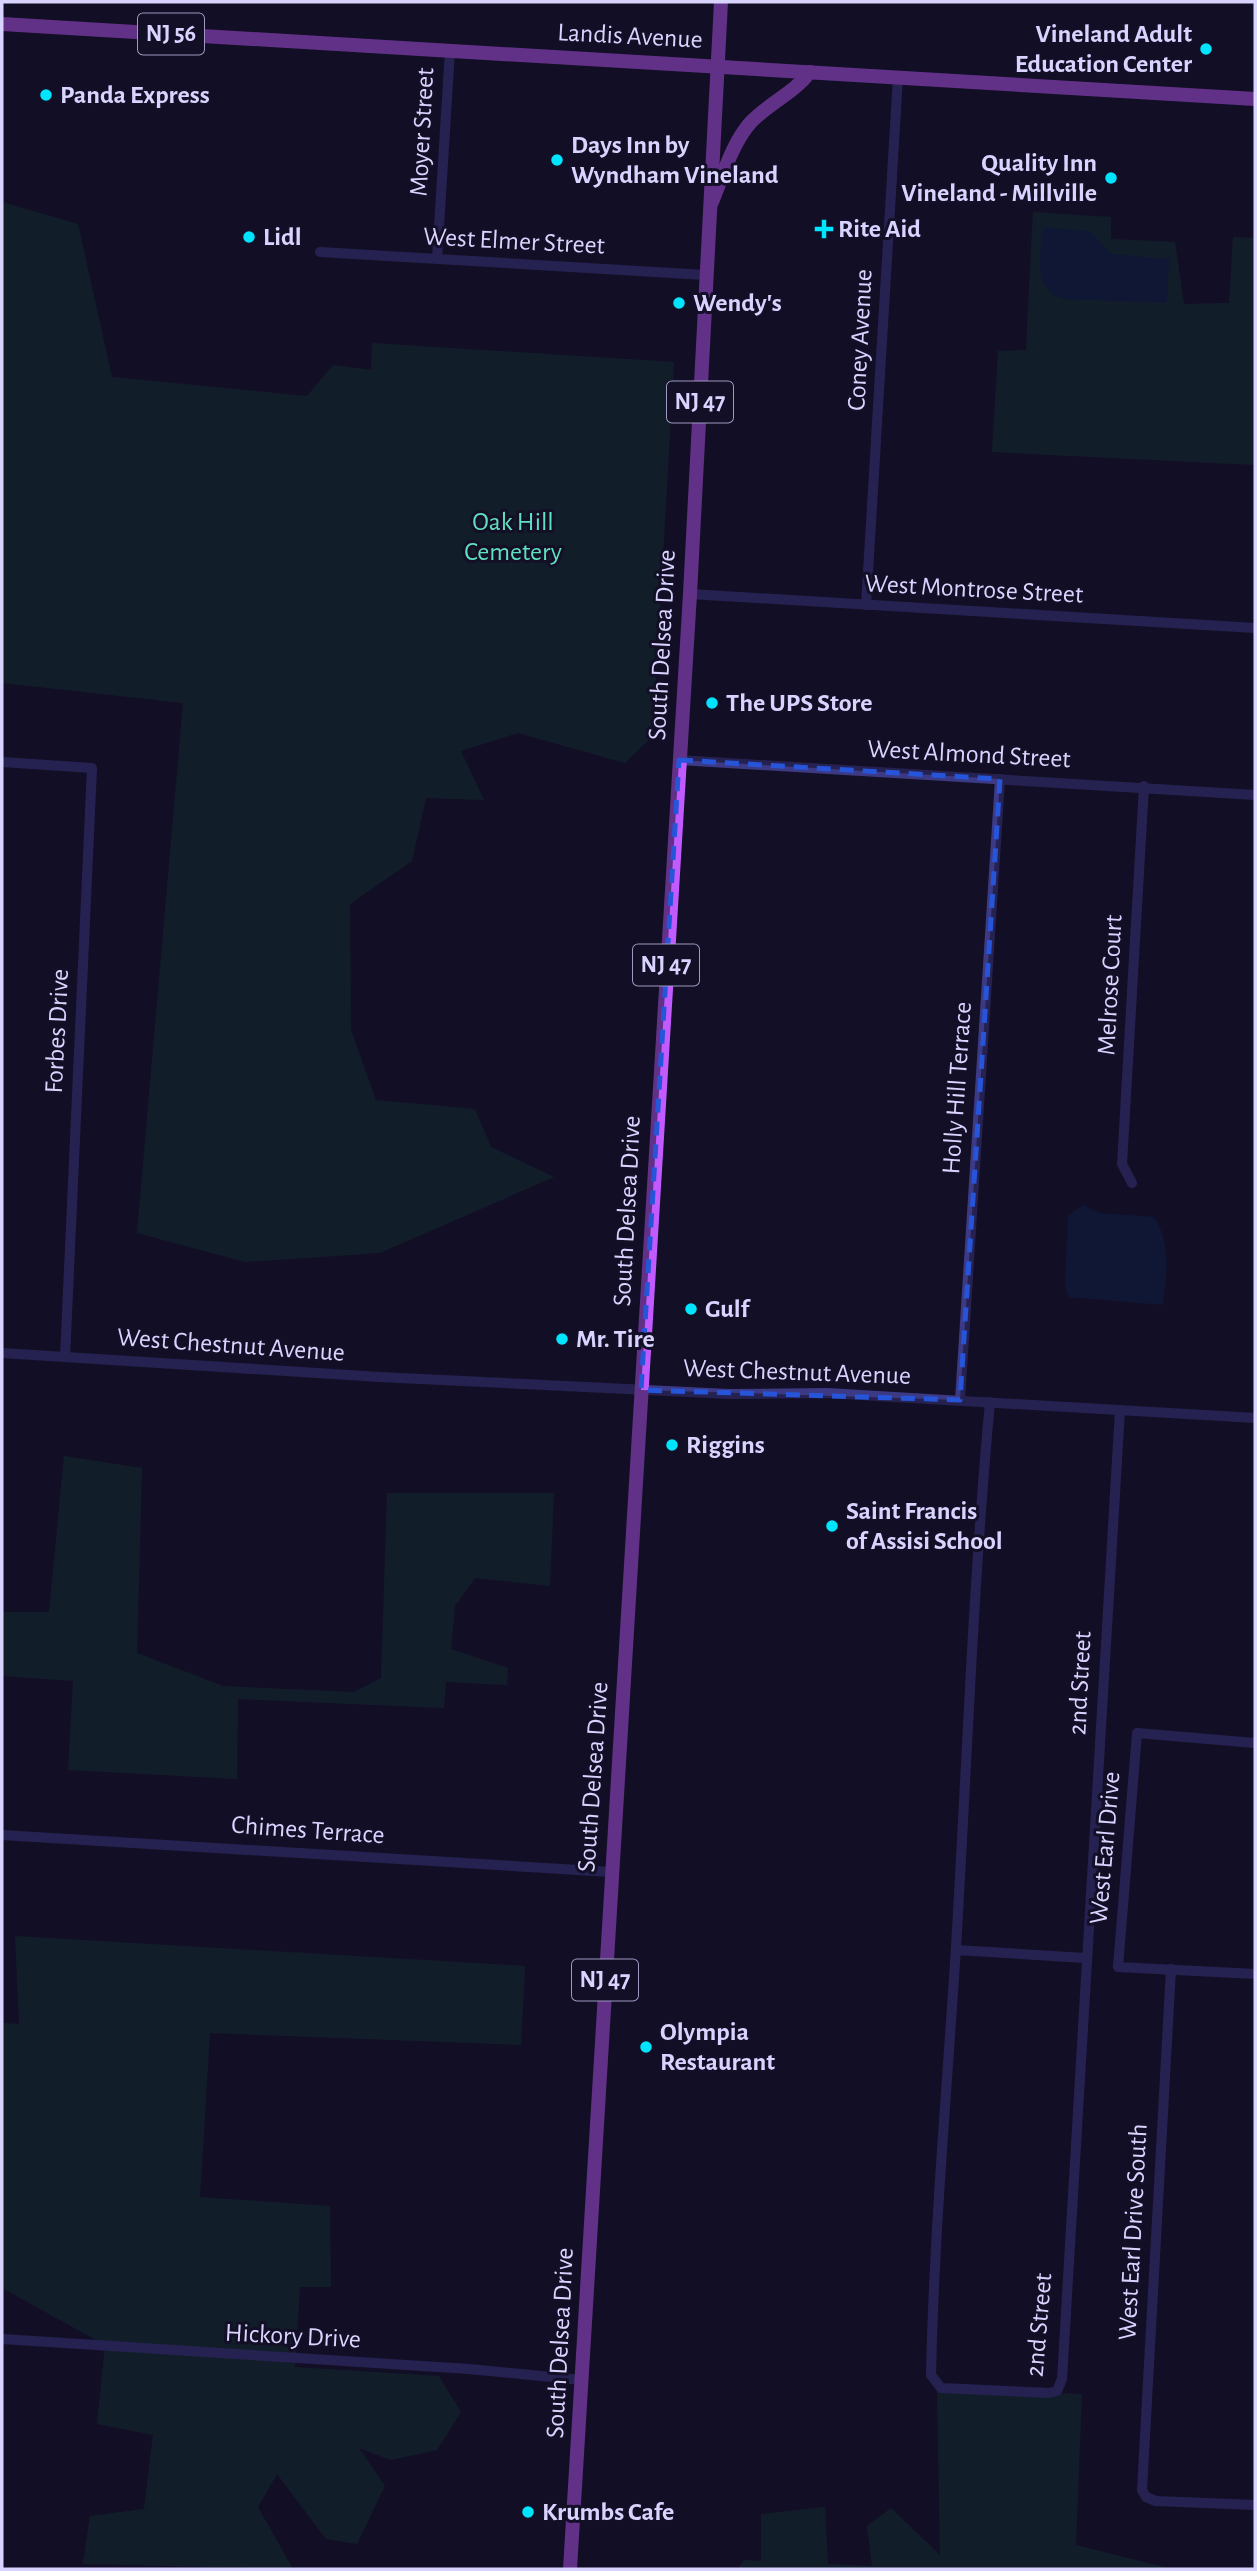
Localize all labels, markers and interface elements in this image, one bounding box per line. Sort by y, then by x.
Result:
road number: NJ 56 [138,13,204,54]
street label: Landis Avenue [557,19,703,53]
place label: Vineland Adult Education Center [1015,21,1192,77]
marker: Vineland Adult Education Center [1198,41,1214,57]
street label: Moyer Street [406,67,438,197]
place label: Panda Express [60,82,210,108]
marker: Panda Express [38,87,54,103]
place label: Days Inn by Wyndham Vineland [571,132,779,188]
place label: Quality Inn Vineland - Millville [901,150,1097,206]
marker: Days Inn by Wyndham Vineland [549,152,565,168]
marker: Quality Inn Vineland - Millville [1103,170,1119,186]
place label: Rite Aid [838,216,921,242]
marker: Rite Aid [816,221,832,237]
street label: West Elmer Street [423,223,605,259]
place label: Lidl [263,224,302,250]
marker: Lidl [241,229,257,245]
street label: Coney Avenue [843,268,877,412]
place label: Wendy's [693,290,782,316]
marker: Wendy's [671,295,687,311]
road number: NJ 47 [667,382,733,422]
park label: Oak Hill Cemetery [464,509,562,565]
street label: South Delsea Drive [644,549,680,741]
street label: West Montrose Street [864,570,1084,608]
place label: The UPS Store [726,690,873,716]
marker: The UPS Store [704,695,720,711]
street label: West Almond Street [867,736,1071,772]
street label: Melrose Court [1093,914,1127,1056]
road number: NJ 47 [633,945,699,986]
street label: Forbes Drive [41,968,73,1094]
street label: Holly Hill Terrace [938,1001,976,1175]
street label: South Delsea Drive [609,1115,645,1307]
place label: Gulf [705,1296,752,1322]
marker: Gulf [683,1301,699,1317]
street label: West Chestnut Avenue [116,1324,346,1366]
place label: Mr. Tire [576,1326,655,1352]
marker: Mr. Tire [554,1331,570,1347]
street label: West Chestnut Avenue [682,1355,912,1389]
place label: Riggins [686,1432,765,1458]
marker: Riggins [664,1437,680,1453]
place label: Saint Francis of Assisi School [846,1498,1003,1554]
marker: Saint Francis of Assisi School [824,1518,840,1534]
street label: 2nd Street [1064,1630,1096,1736]
street label: South Delsea Drive [573,1681,613,1873]
street label: West Earl Drive [1085,1771,1125,1925]
street label: Chimes Terrace [230,1812,386,1848]
road number: NJ 47 [572,1959,638,2000]
place label: Olympia Restaurant [660,2019,775,2075]
marker: Olympia Restaurant [638,2039,654,2055]
street label: West Earl Drive South [1114,2123,1152,2341]
street label: South Delsea Drive [542,2247,578,2439]
street label: 2nd Street [1022,2272,1056,2378]
street label: Hickory Drive [224,2319,362,2353]
place label: Krumbs Cafe [542,2499,674,2525]
marker: Krumbs Cafe [520,2504,536,2520]

